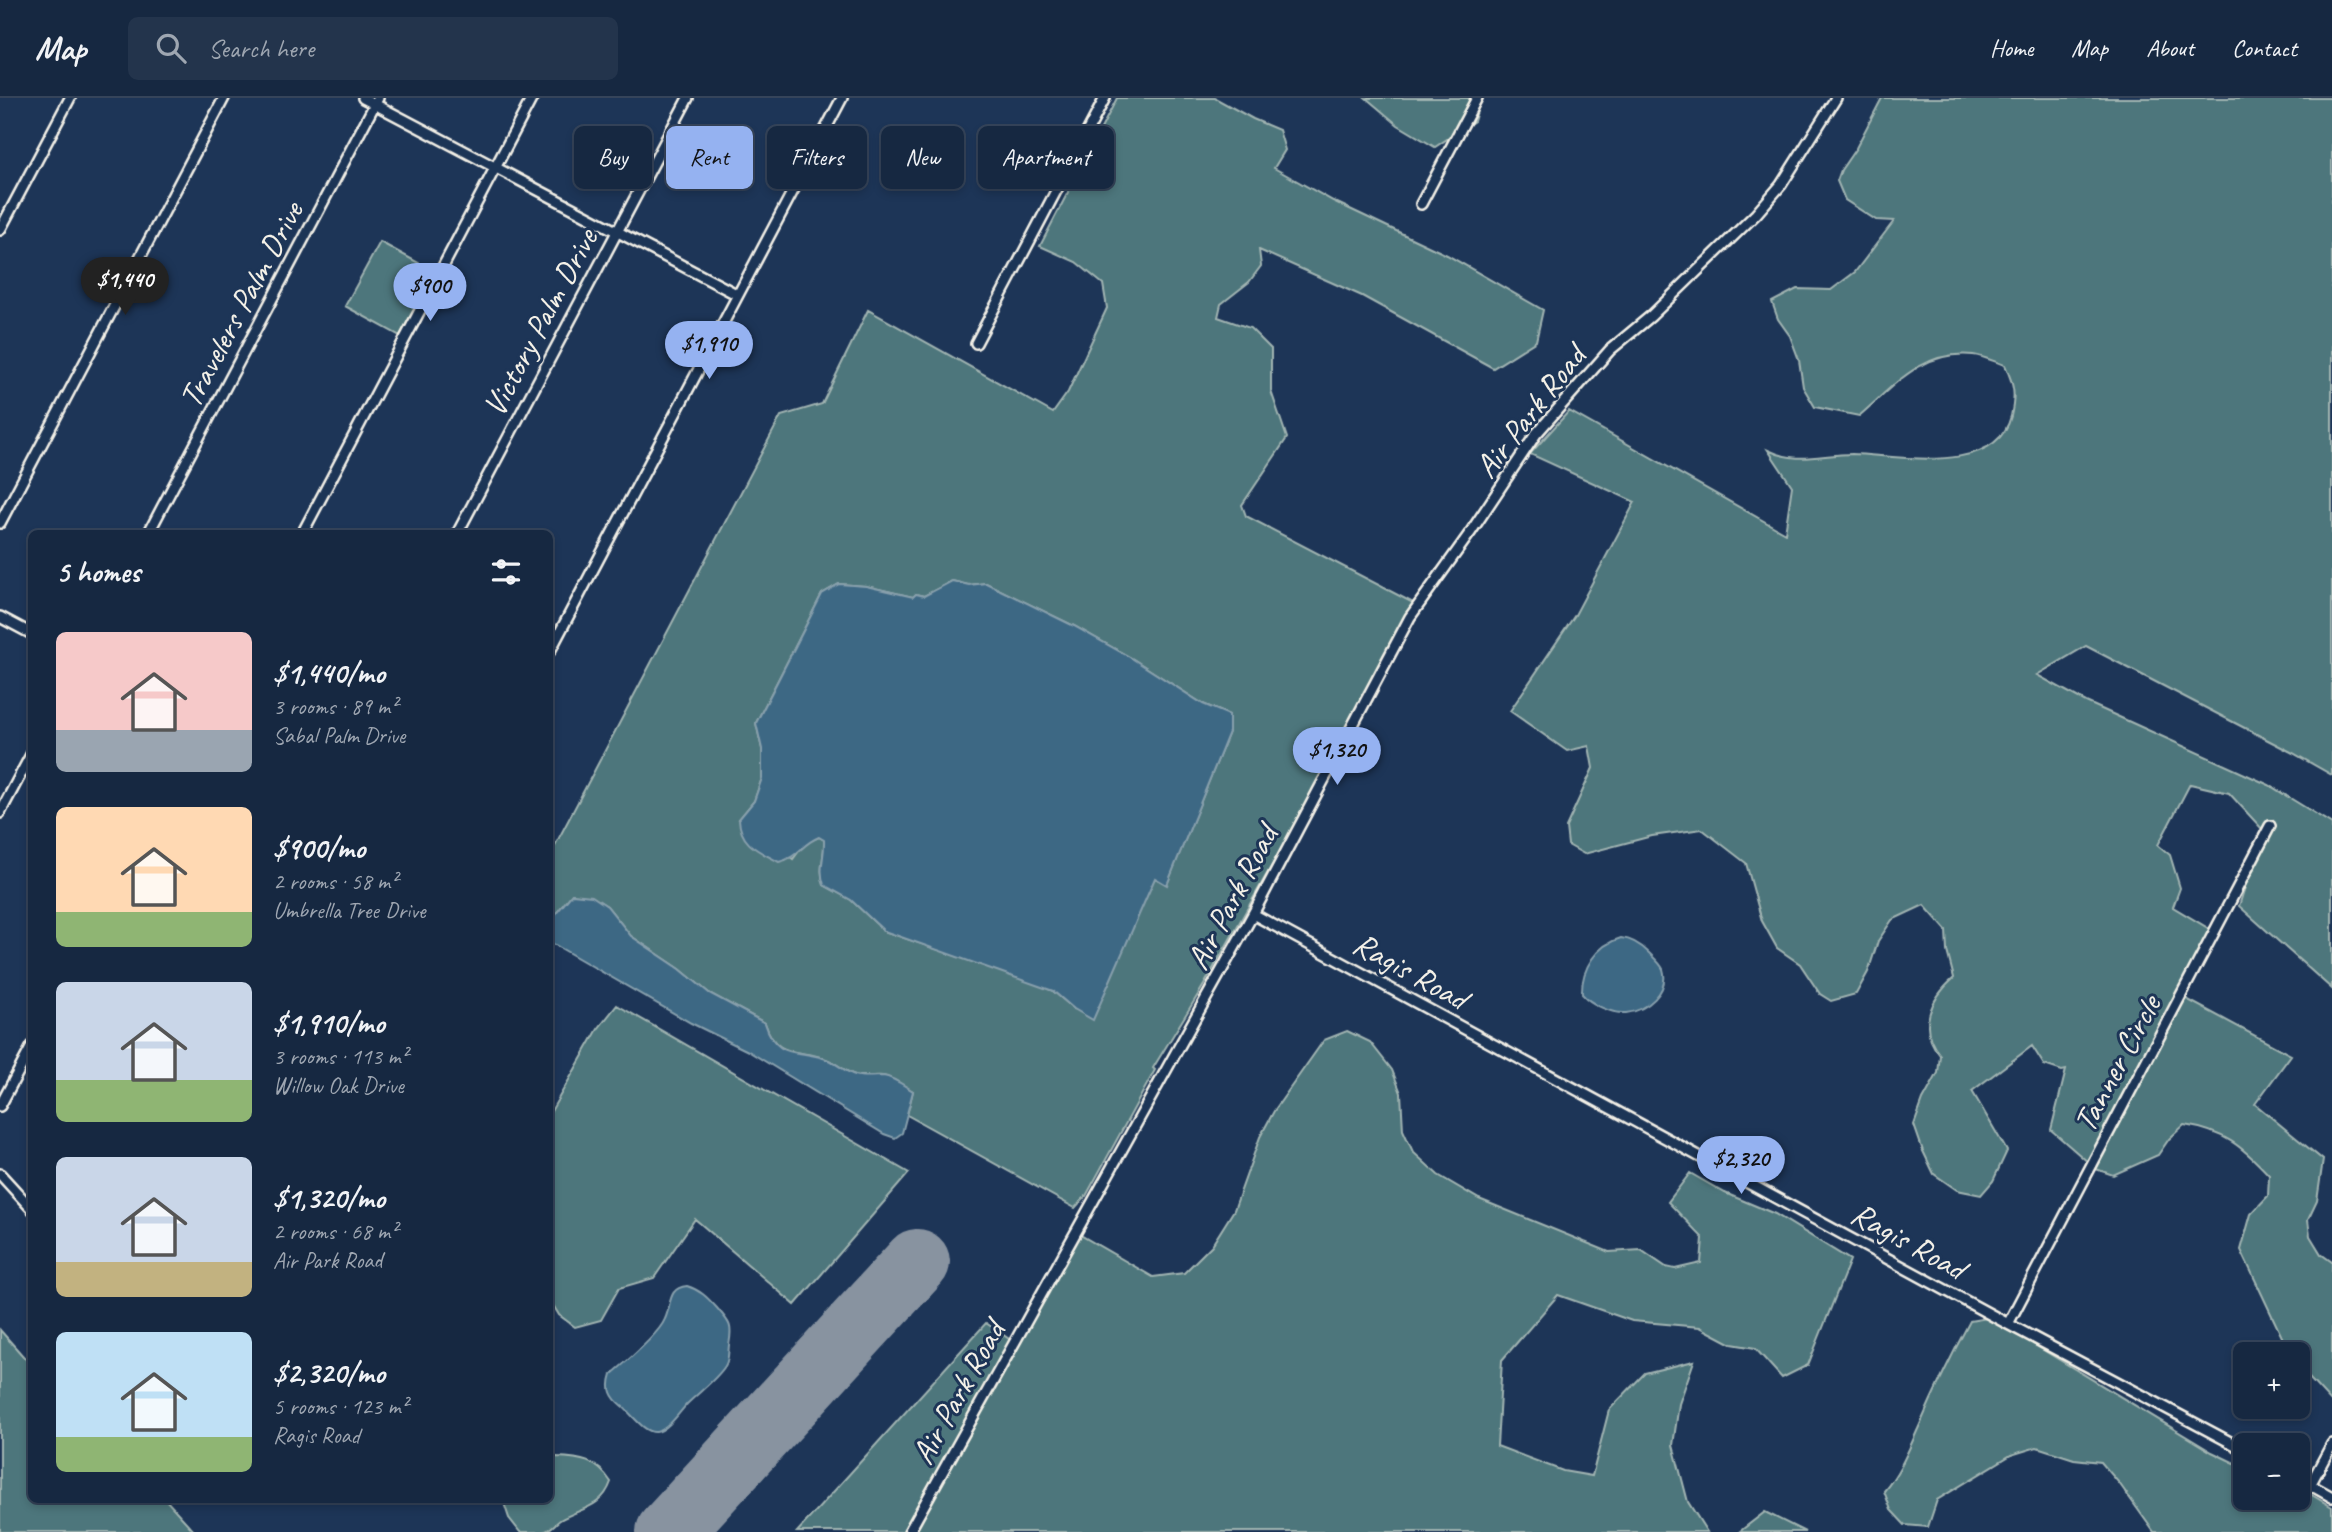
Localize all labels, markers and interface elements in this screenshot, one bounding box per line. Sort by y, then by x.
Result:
search box [128,17,618,80]
text: Map [35,27,86,69]
icon: search [152,29,190,67]
text: Search here [208,32,314,65]
text: Home [1990,33,2033,63]
text: Map [2071,33,2108,63]
text: About [2146,33,2194,63]
text: Contact [2232,33,2297,63]
chip: Buy [574,126,652,189]
chip: Rent [666,126,753,189]
chip: Filters [767,126,867,189]
chip: New [881,126,964,189]
chip: Apartment [978,126,1114,189]
street label: Travelers Palm Drive [169,192,314,415]
street label: Victory Palm Drive [473,220,608,423]
pin: $1,440 [68,258,182,317]
pin: $900 [389,264,471,323]
text: $1,440 [97,265,153,294]
text: $900 [409,271,451,300]
pin: $1,910 [652,322,766,381]
text: $1,910 [681,329,737,358]
street label: Air Park Road [1465,333,1598,486]
text: 5 homes [56,553,140,591]
icon: filters [487,553,525,591]
text: $1,440/mo [273,654,385,692]
icon: home [112,660,196,744]
text: 3 rooms · 89 m² [273,692,397,721]
text: Sabal Palm Drive [273,721,405,750]
pin: $1,320 [1280,728,1394,787]
text: $1,320 [1309,735,1365,764]
street label: Air Park Road [1177,814,1290,977]
text: $900/mo [273,829,365,867]
icon: home [112,835,196,919]
text: 2 rooms · 58 m² [273,867,397,896]
text: Umbrella Tree Drive [273,896,425,925]
street label: Ragis Road [1346,922,1479,1022]
street label: Tanner Circle [2064,986,2171,1139]
text: $1,910/mo [273,1004,385,1042]
icon: home [112,1010,196,1094]
text: 3 rooms · 113 m² [273,1042,408,1071]
text: Willow Oak Drive [273,1071,404,1100]
pin: $2,320 [1684,1136,1798,1196]
text: $2,320 [1713,1144,1769,1173]
text: $1,320/mo [273,1179,385,1217]
icon: home [112,1185,196,1269]
street label: Ragis Road [1844,1192,1977,1292]
text: 2 rooms · 68 m² [273,1217,397,1246]
text: Air Park Road [273,1246,382,1275]
street label: Air Park Road [901,1309,1017,1471]
map controls [2233,1342,2310,1510]
button: + [2233,1342,2310,1419]
text: $2,320/mo [273,1354,385,1392]
icon: home [112,1360,196,1444]
text: 5 rooms · 123 m² [273,1392,408,1421]
text: Ragis Road [273,1421,360,1450]
button: − [2233,1433,2310,1510]

